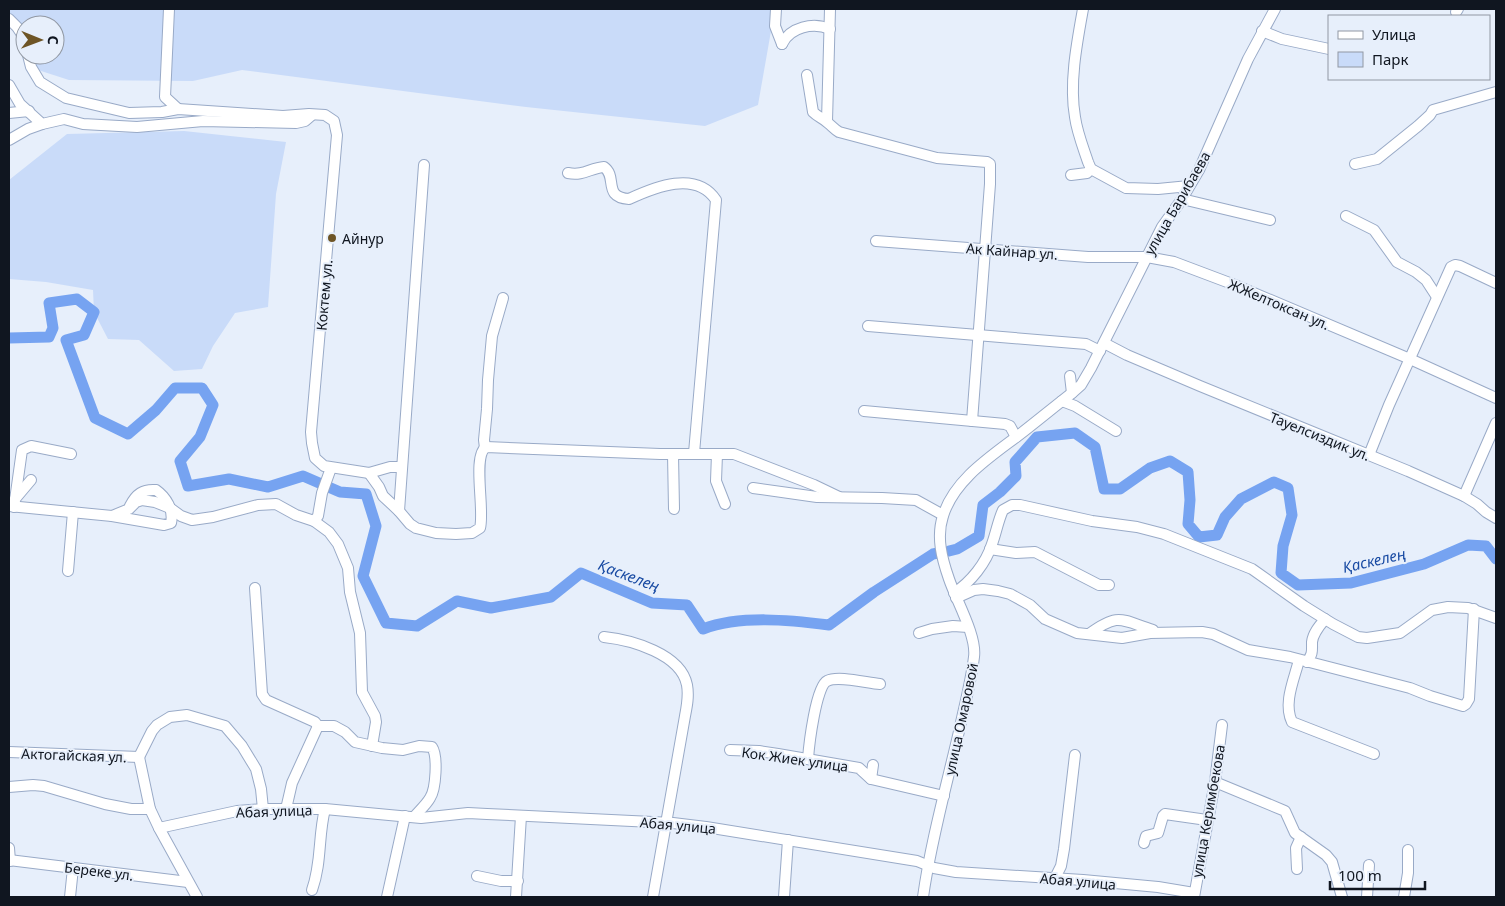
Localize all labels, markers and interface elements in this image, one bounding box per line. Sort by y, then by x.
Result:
north arrow [15,15,65,65]
legend [1328,15,1490,80]
text: Улица [1372,24,1416,44]
text: С [44,36,63,45]
text: Парк [1372,49,1408,69]
street label: улица Барибаева [1140,148,1214,258]
place label: Айнур [342,229,384,248]
marker: Айнур [326,232,338,244]
street label: Ак Кайнар ул. [965,238,1059,264]
street label: Коктем ул. [311,259,337,331]
street label: ЖЖелтоксан ул. [1226,274,1332,334]
street label: Тауелсиздик ул. [1267,407,1373,465]
water label: Қаскелең [1341,543,1407,577]
water label: Қаскелең [595,554,663,596]
street label: улица Омаровой [940,661,982,777]
street label: Кок Жиек улица [740,742,850,776]
street label: улица Керимбекова [1187,743,1229,879]
street label: Актогайская ул. [21,744,127,766]
street label: Абая улица [235,800,313,822]
street label: Абая улица [639,812,717,838]
street label: Береке ул. [63,857,135,885]
scale bar [1330,858,1425,890]
text: 100 m [1338,865,1382,885]
street label: Абая улица [1039,868,1117,894]

